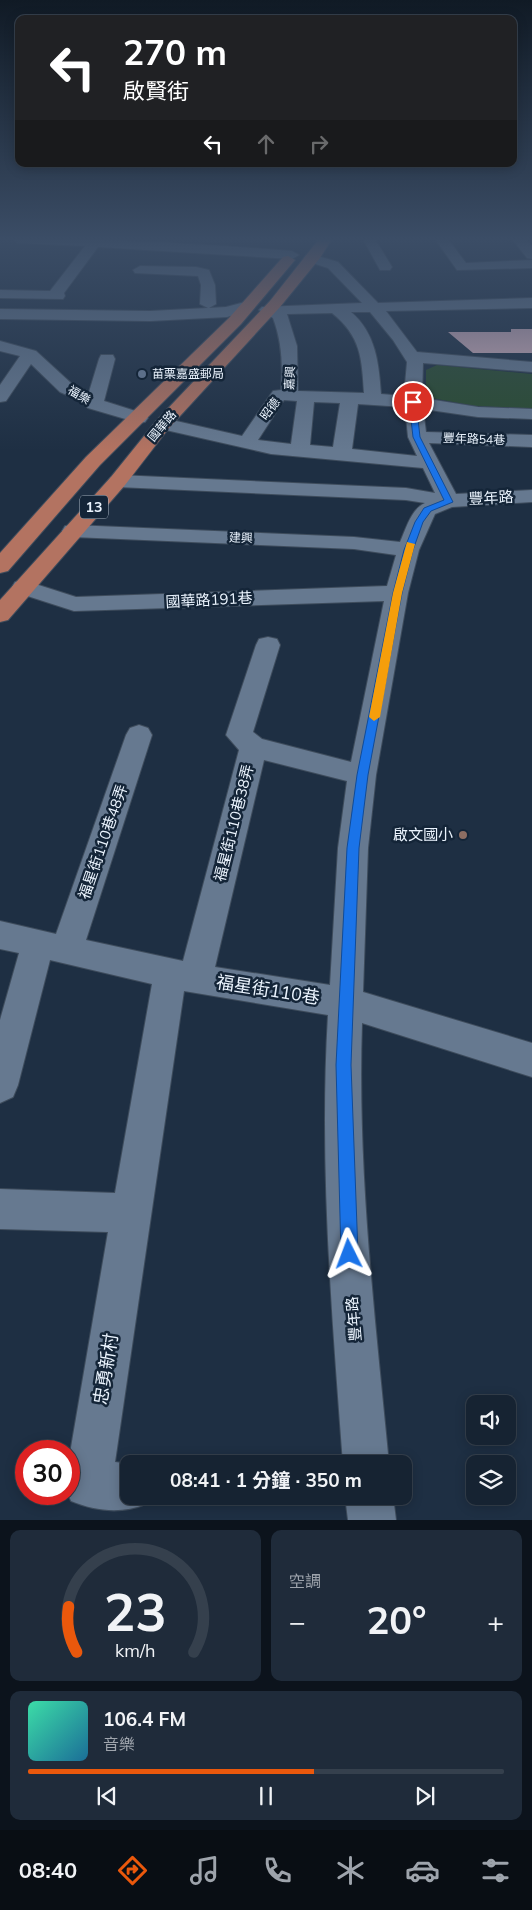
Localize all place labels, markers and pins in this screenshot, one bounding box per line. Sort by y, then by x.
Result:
place label: 苗栗嘉盛郵局 [152,366,224,381]
marker: 苗栗嘉盛郵局 [136,368,148,380]
pin [392,381,434,423]
place label: 啟文國小 [393,825,453,844]
marker: 啟文國小 [457,829,469,841]

